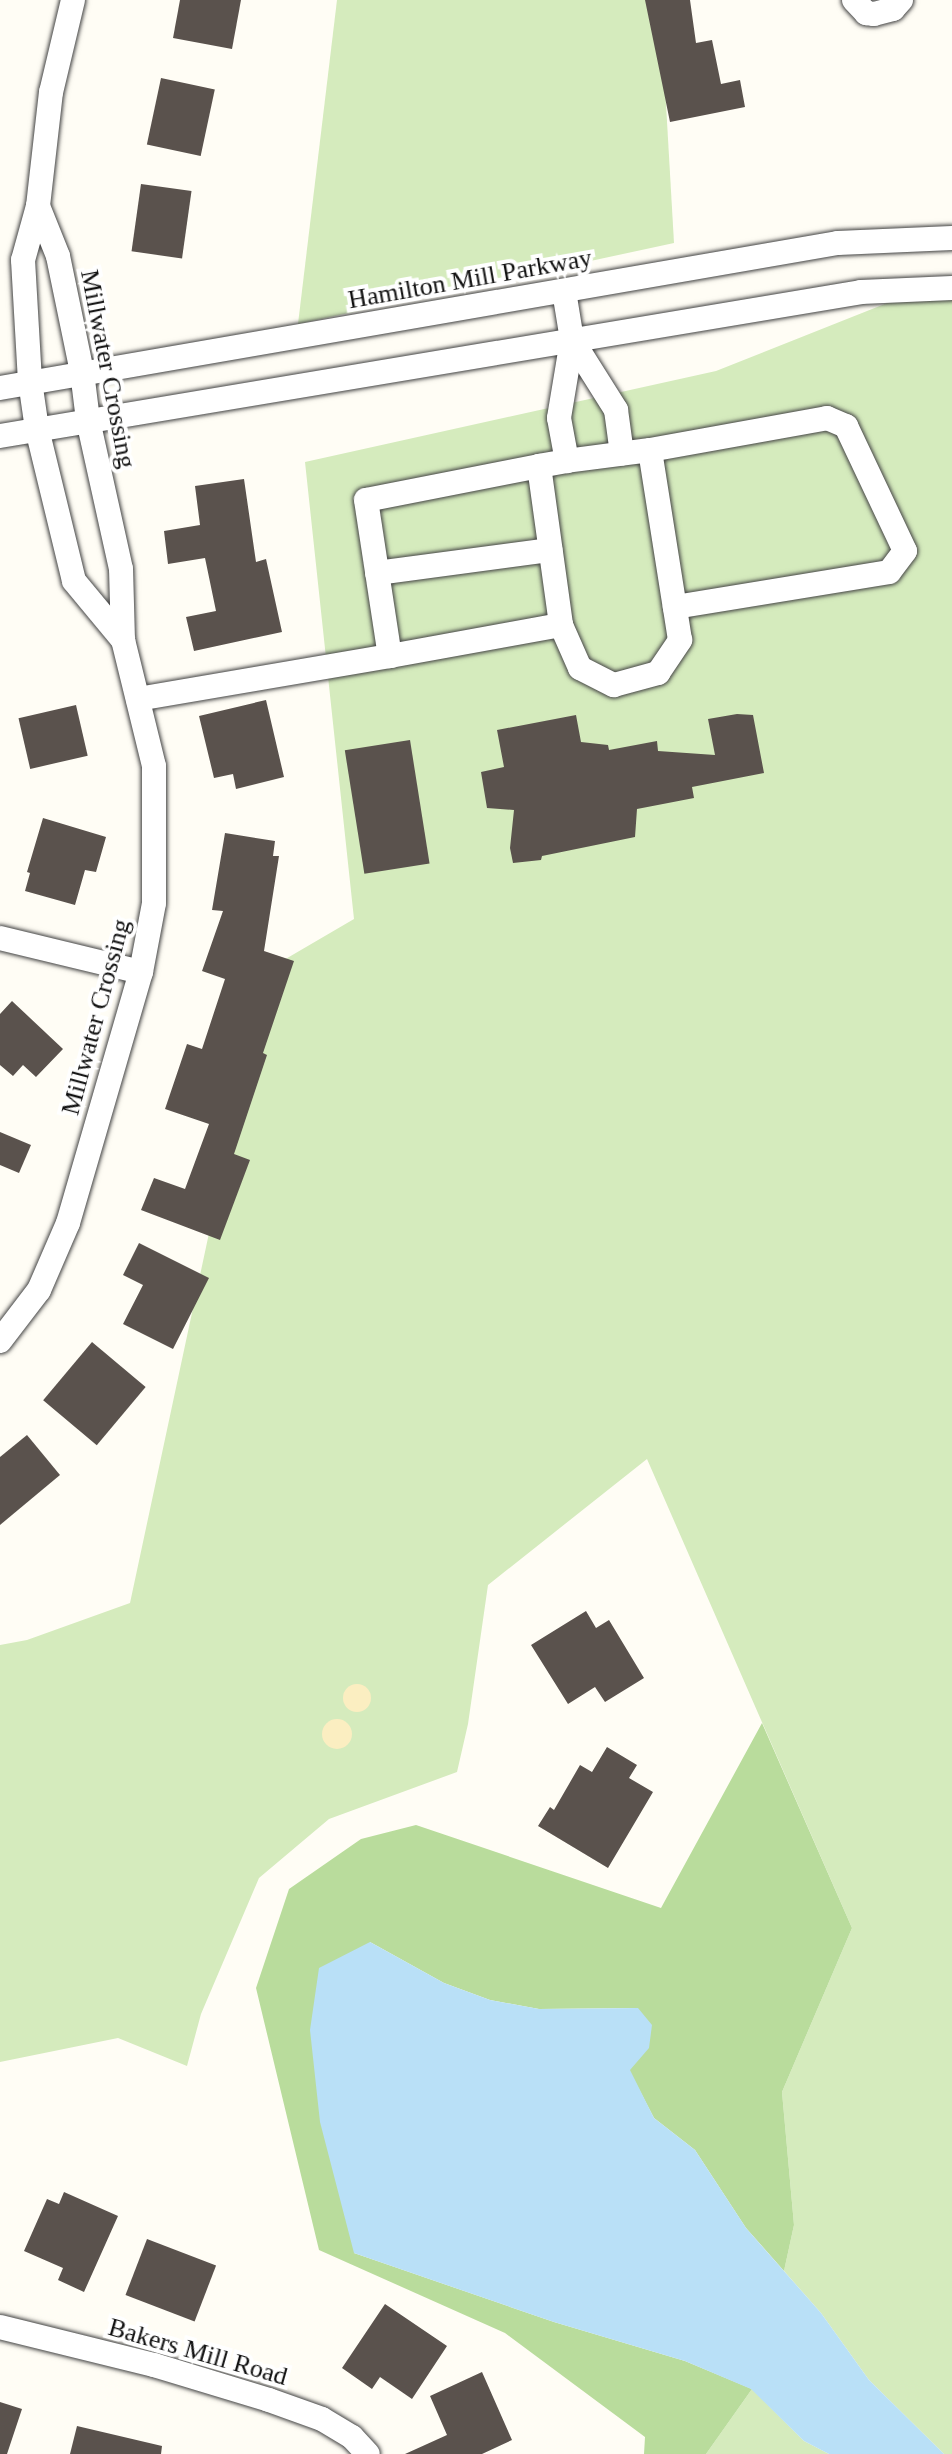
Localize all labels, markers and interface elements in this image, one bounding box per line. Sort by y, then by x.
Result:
street label: Hamilton Mill Parkway [346,242,594,316]
street label: Millwater Crossing [73,267,143,471]
street label: Millwater Crossing [55,916,137,1118]
street label: Bakers Mill Road [105,2312,291,2392]

